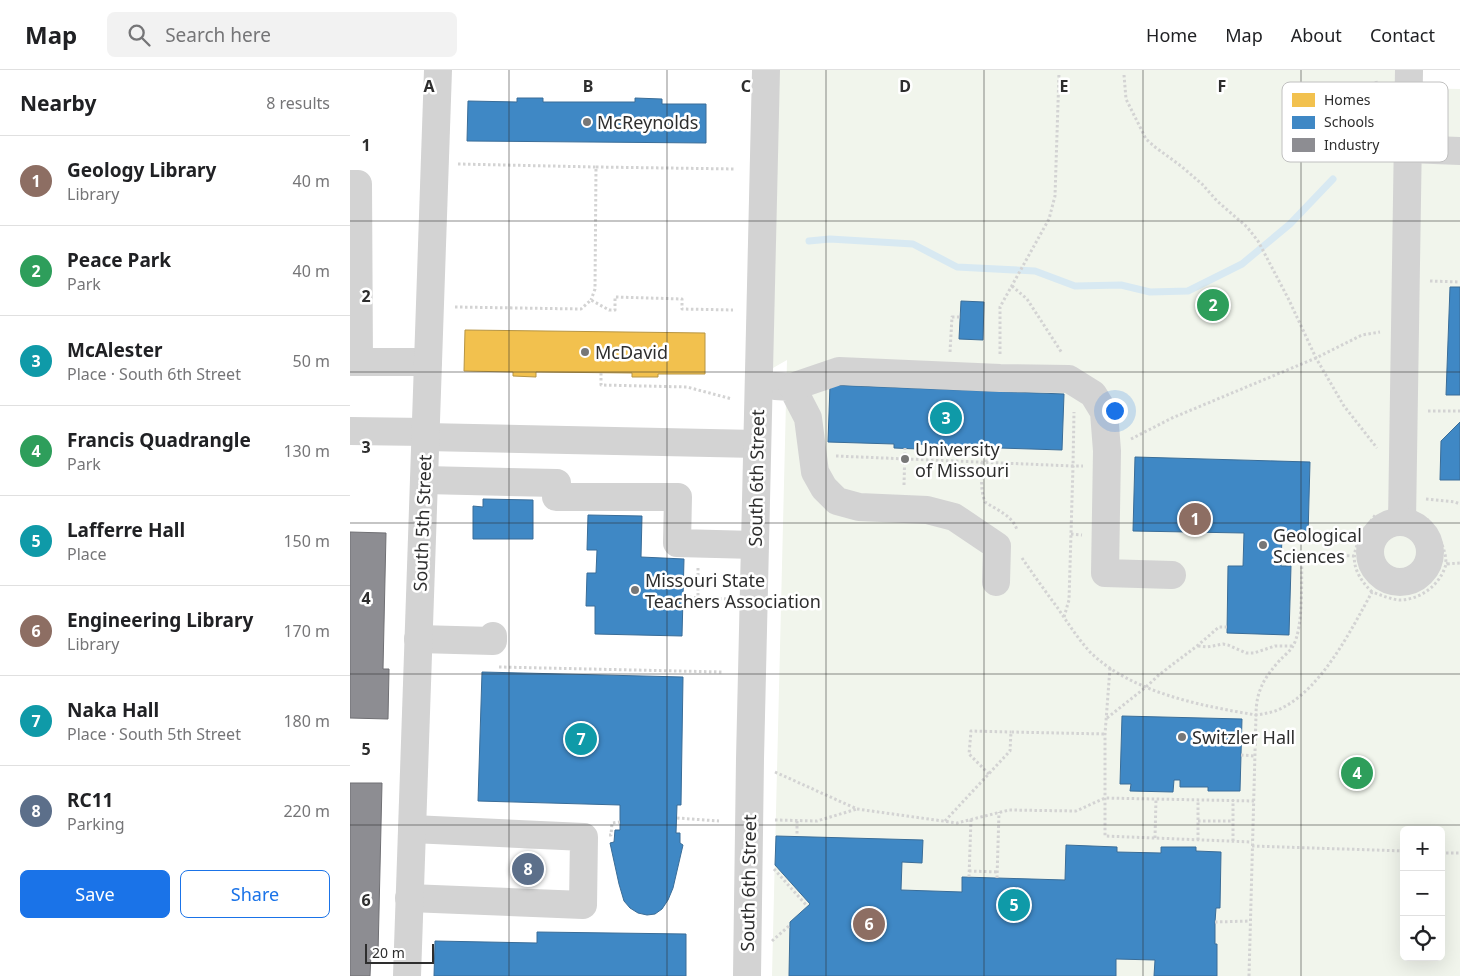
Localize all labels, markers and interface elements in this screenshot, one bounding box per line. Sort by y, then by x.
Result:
search box [107,12,457,57]
text: Map [25,18,77,51]
icon: search [125,21,153,49]
text: Search here [165,22,271,48]
text: Home [1146,23,1197,47]
text: Map [1225,23,1263,47]
text: About [1291,23,1342,47]
text: Contact [1370,23,1435,47]
text: A [423,75,435,97]
text: B [583,75,593,97]
text: C [741,75,751,97]
text: D [899,75,911,97]
text: E [1060,75,1069,97]
text: F [1218,75,1226,97]
legend [1282,82,1448,162]
text: Nearby [20,89,96,117]
text: Homes [1324,90,1371,109]
text: 8 results [266,92,330,114]
place label: McReynolds [597,110,698,134]
text: Schools [1324,112,1375,131]
marker: McReynolds [581,116,593,128]
text: 1 [361,134,371,156]
text: Industry [1324,135,1380,154]
text: Geology Library [67,157,216,183]
text: 1 [31,170,41,192]
text: 40 m [293,170,330,192]
text: Library [67,183,119,205]
text: Peace Park [67,247,171,273]
text: 2 [31,260,41,282]
text: 40 m [293,260,330,282]
text: Park [67,273,101,295]
text: 2 [361,285,371,307]
pin: 2 [1197,286,1229,324]
text: McAlester [67,337,163,363]
place label: McDavid [595,340,668,364]
marker: McDavid [579,346,591,358]
text: 3 [31,350,41,372]
text: 50 m [293,350,330,372]
text: Place · South 6th Street [67,363,241,385]
your location [1102,398,1128,424]
pin: 3 [930,399,962,437]
street label: South 6th Street [743,409,769,547]
text: Francis Quadrangle [67,427,251,453]
text: 3 [361,436,371,458]
place label: University of Missouri [915,437,1009,482]
text: 4 [31,440,41,462]
text: 130 m [283,440,330,462]
text: Park [67,453,101,475]
marker: University of Missouri [899,453,911,465]
street label: South 5th Street [408,454,436,592]
pin: 1 [1179,500,1211,538]
text: Lafferre Hall [67,517,185,543]
place label: Geological Sciences [1273,523,1362,568]
text: 5 [31,530,41,552]
text: 150 m [283,530,330,552]
marker: Geological Sciences [1257,539,1269,551]
text: Place [67,543,107,565]
place label: Missouri State Teachers Association [645,568,821,613]
marker: Missouri State Teachers Association [629,584,641,596]
text: 4 [361,587,371,609]
text: Engineering Library [67,607,253,633]
text: 6 [31,620,41,642]
text: 170 m [283,620,330,642]
text: Library [67,633,119,655]
text: Naka Hall [67,697,159,723]
text: 7 [31,710,41,732]
text: 180 m [283,710,330,732]
pin: 7 [565,720,597,758]
text: Place · South 5th Street [67,723,241,745]
place label: Switzler Hall [1192,725,1295,749]
marker: Switzler Hall [1176,731,1188,743]
text: 5 [361,738,371,760]
pin: 4 [1341,754,1373,792]
text: RC11 [67,787,113,813]
text: 8 [31,800,41,822]
text: 220 m [283,800,330,822]
text: Parking [67,813,125,835]
street label: South 6th Street [735,814,761,952]
map controls [1400,826,1445,961]
button: + [1400,826,1445,871]
pin: 8 [512,850,544,888]
button: Save [20,870,170,918]
button: Share [180,870,330,918]
button: − [1400,871,1445,916]
pin: 5 [998,886,1030,924]
text: 6 [361,889,371,911]
pin: 6 [853,905,885,943]
button: locate [1400,916,1445,961]
scale bar [365,941,434,964]
text: 20 m [372,943,405,962]

